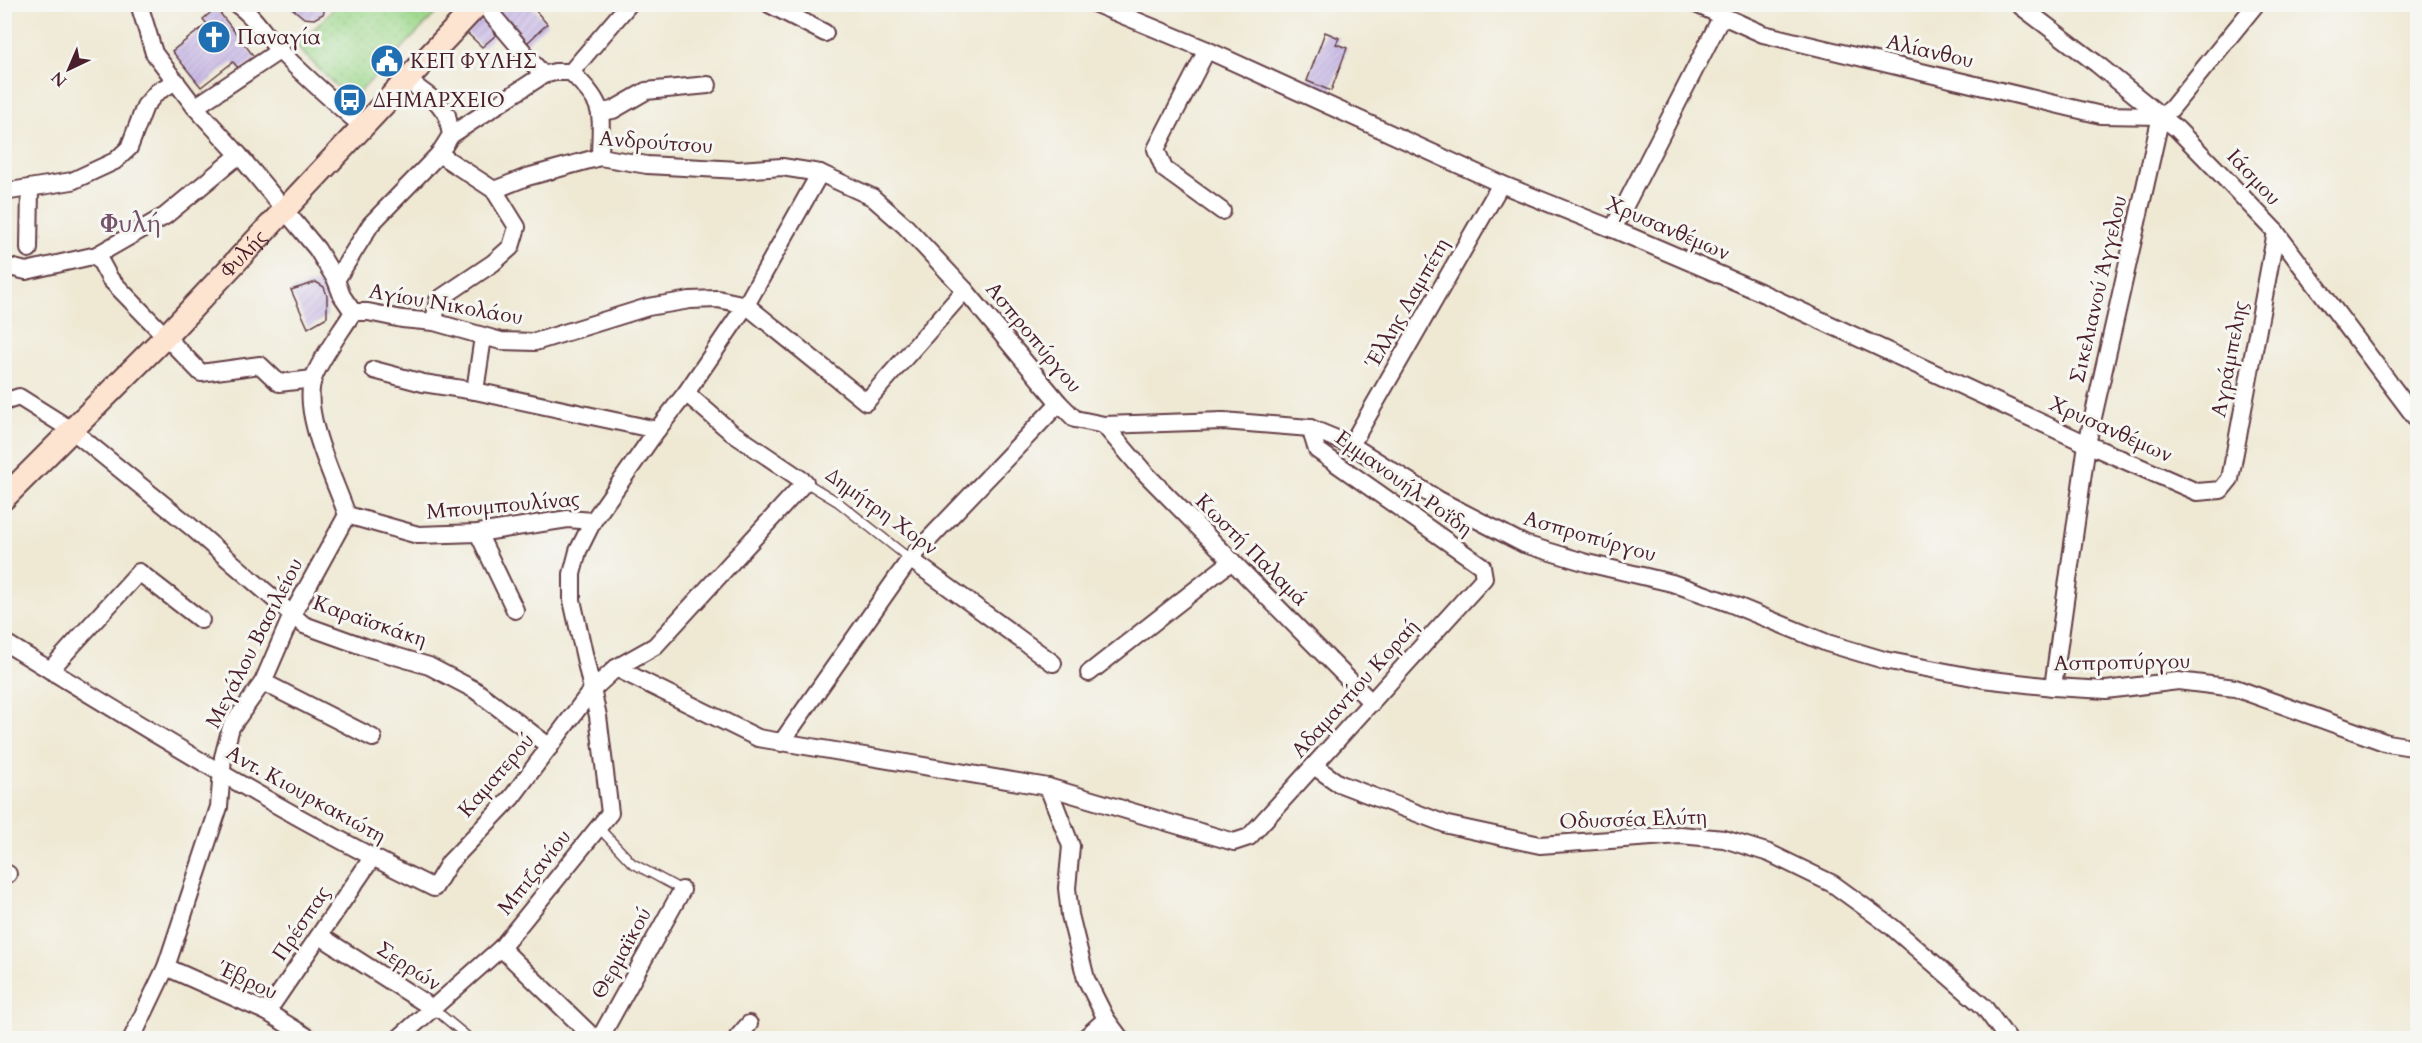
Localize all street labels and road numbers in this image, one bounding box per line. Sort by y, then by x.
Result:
street label: Αλίανθου [1883,27,1976,76]
street label: Ανδρούτσου [598,124,714,161]
street label: Ιάσμου [2220,143,2287,212]
street label: Χρυσανθέμων [1601,189,1734,268]
street label: Σικελιανού Άγγελου [2063,193,2134,386]
street label: Φυλής [214,223,274,285]
street label: Έλλης Λαμπέτη [1358,233,1456,375]
street label: Ασπροπύργου [979,276,1089,399]
street label: Αγίου Νικολάου [367,277,525,332]
street label: Αγράμπελης [2204,298,2255,420]
street label: Χρυσανθέμων [2045,389,2177,470]
street label: Εμμανουήλ Ροΐδη [1329,424,1478,543]
street label: Δημήτρη Χορν [820,461,944,562]
street label: Μπουμπουλίνας [425,484,581,527]
street label: Κωστή Παλαμά [1189,487,1315,613]
street label: Ασπροπύργου [1520,504,1660,569]
street label: Μεγάλου Βασιλείου [199,553,310,733]
street label: Καραϊσκάκη [309,589,430,654]
street label: Αδαμαντίου Κοραή [1285,612,1426,764]
street label: Ασπροπύργου [2053,647,2191,678]
street label: Καματερού [452,727,541,824]
street label: Αντ. Κιουρκακιώτη [220,738,391,850]
street label: Οδυσσέα Ελύτη [1559,802,1707,837]
street label: Μπιζανίου [491,823,578,921]
street label: Πρέσπας [266,880,337,967]
street label: Θερμαϊκού [584,902,659,1004]
street label: Σερρών [371,935,447,998]
street label: Έβρου [212,954,282,1007]

